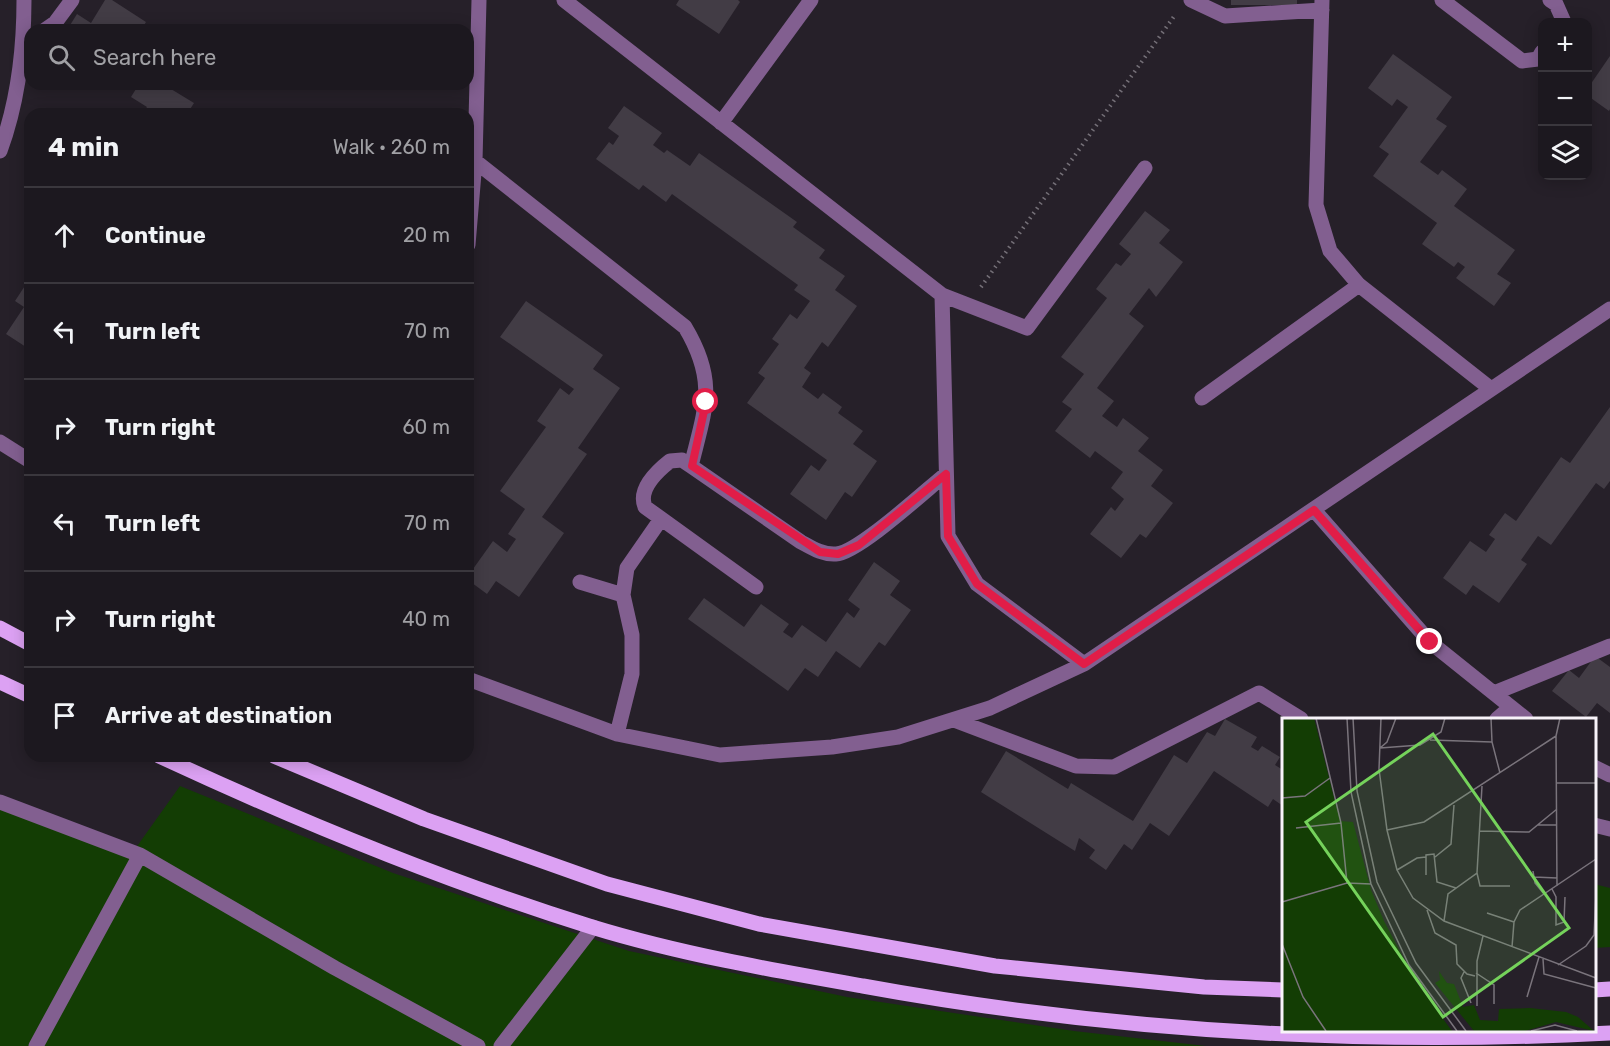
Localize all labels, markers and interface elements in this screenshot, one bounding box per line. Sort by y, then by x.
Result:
map controls [1538,18,1592,180]
button: + [1538,18,1592,72]
search box [24,24,474,90]
icon: search [45,41,78,74]
text: Search here [93,44,216,71]
button: − [1538,72,1592,126]
button: layers [1538,126,1592,180]
text: 4 min [48,132,119,163]
text: Walk · 260 m [333,135,450,159]
icon: ahead [48,219,81,252]
text: Continue [105,222,206,249]
text: 20 m [403,223,450,247]
icon: left [48,315,81,348]
text: Turn left [105,318,200,345]
text: 70 m [404,319,450,343]
route start [692,388,718,414]
icon: right [48,411,81,444]
text: Turn right [105,414,215,441]
text: 60 m [403,415,450,439]
icon: left [48,507,81,540]
text: Turn left [105,510,200,537]
text: 70 m [404,511,450,535]
icon: right [48,603,81,636]
text: Turn right [105,606,215,633]
text: 40 m [402,607,450,631]
route end [1416,628,1442,654]
icon: arrive [48,699,81,732]
text: Arrive at destination [105,702,332,729]
inset map [1282,718,1595,1031]

